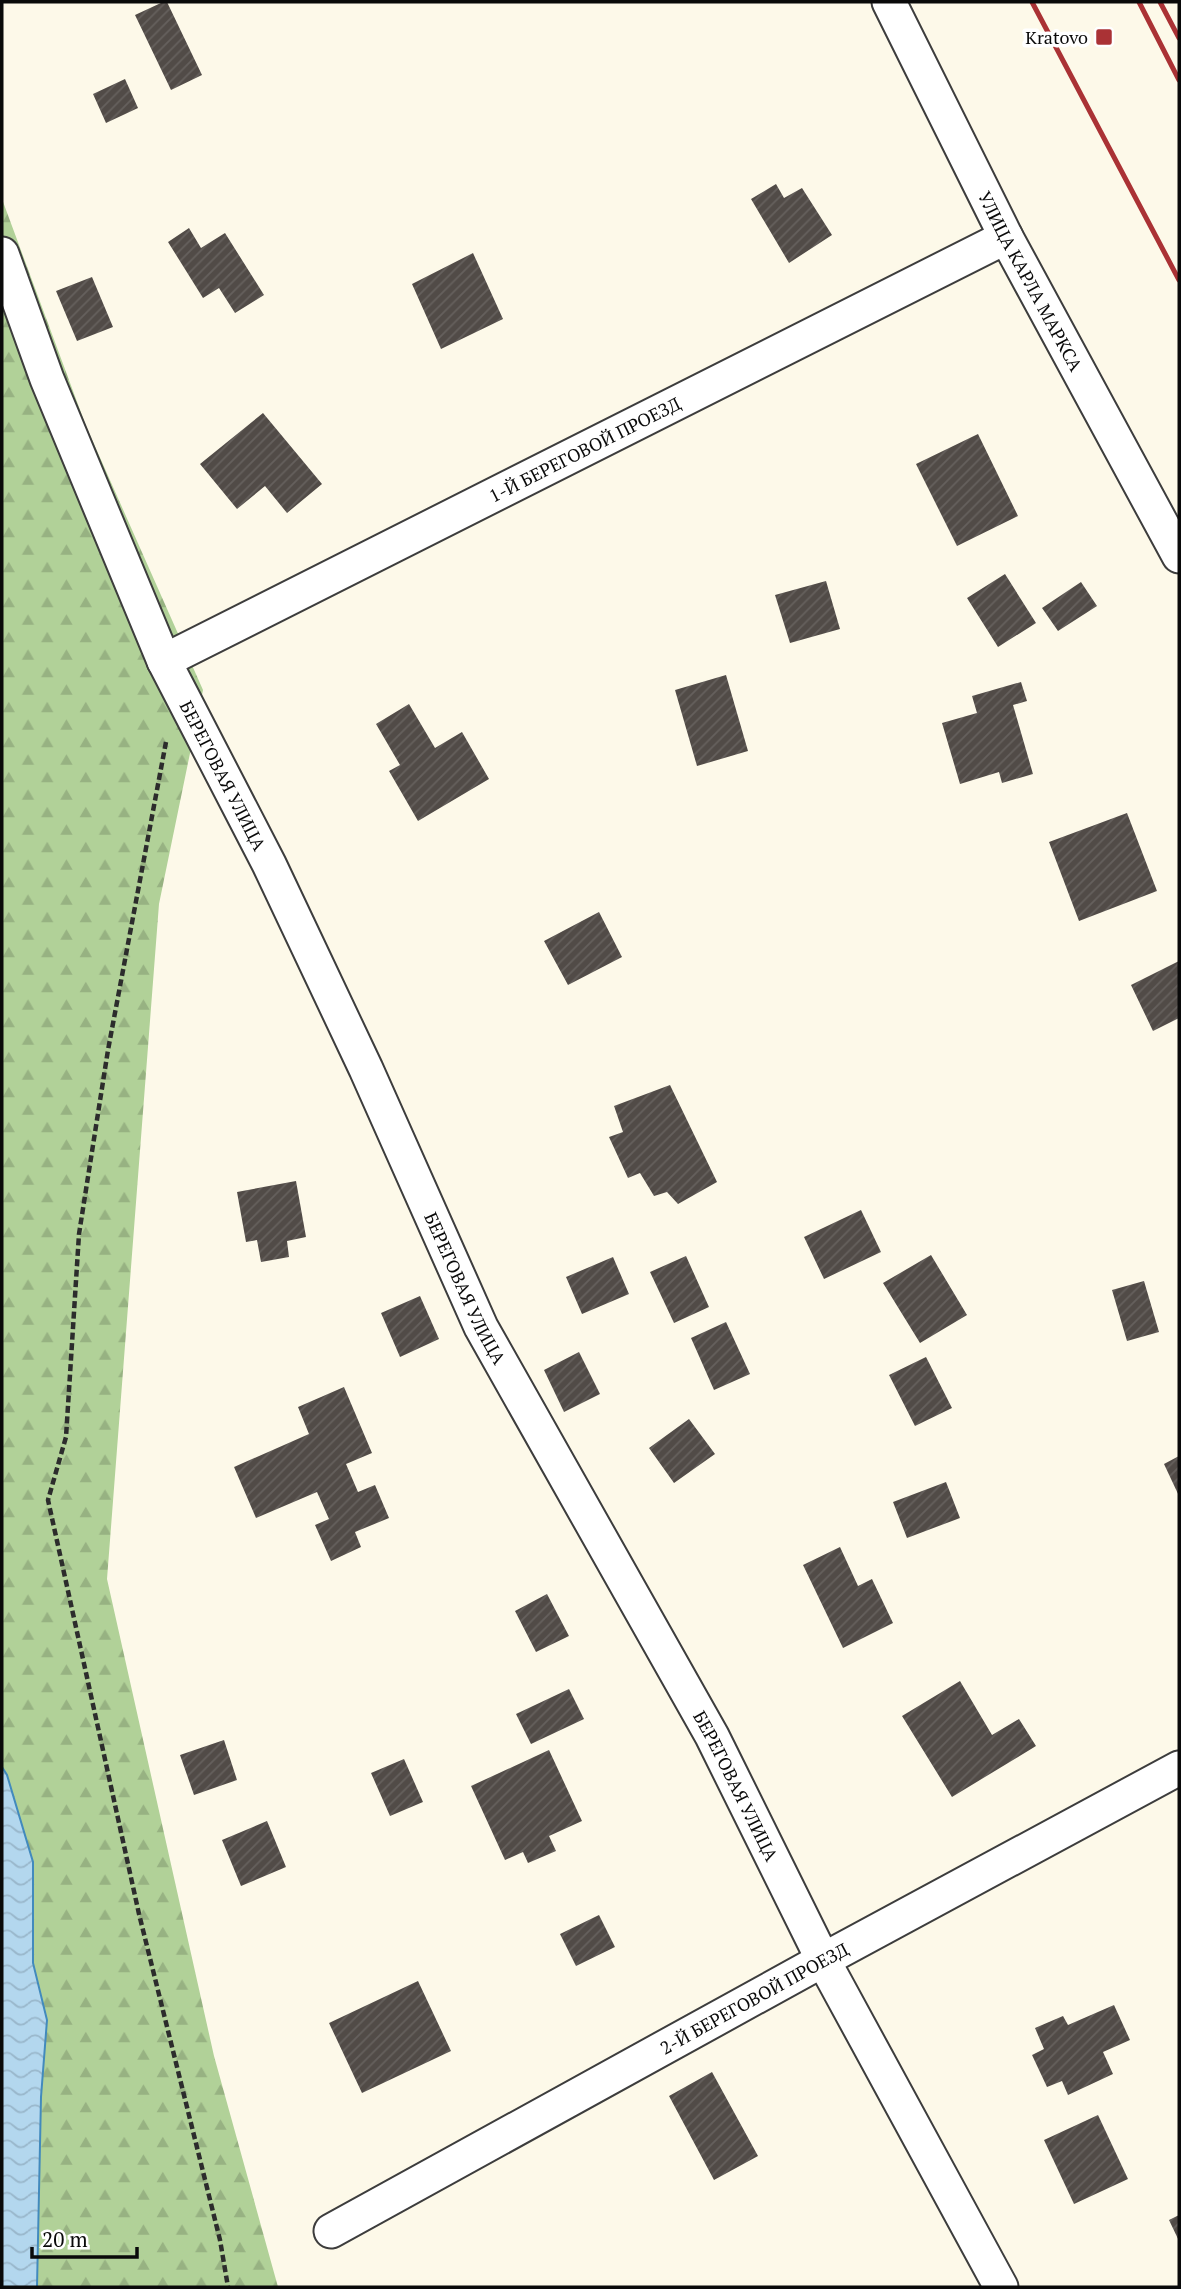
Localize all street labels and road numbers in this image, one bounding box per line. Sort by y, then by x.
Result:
street label: УЛИЦА КАРЛА МАРКСА [973,187,1089,376]
street label: 1-Й БЕРЕГОВОЙ ПРОЕЗД [485,391,685,507]
street label: БЕРЕГОВАЯ УЛИЦА [174,696,272,855]
street label: БЕРЕГОВАЯ УЛИЦА [419,1208,512,1369]
street label: БЕРЕГОВАЯ УЛИЦА [688,1706,784,1866]
street label: 2-Й БЕРЕГОВОЙ ПРОЕЗД [656,1936,853,2060]

